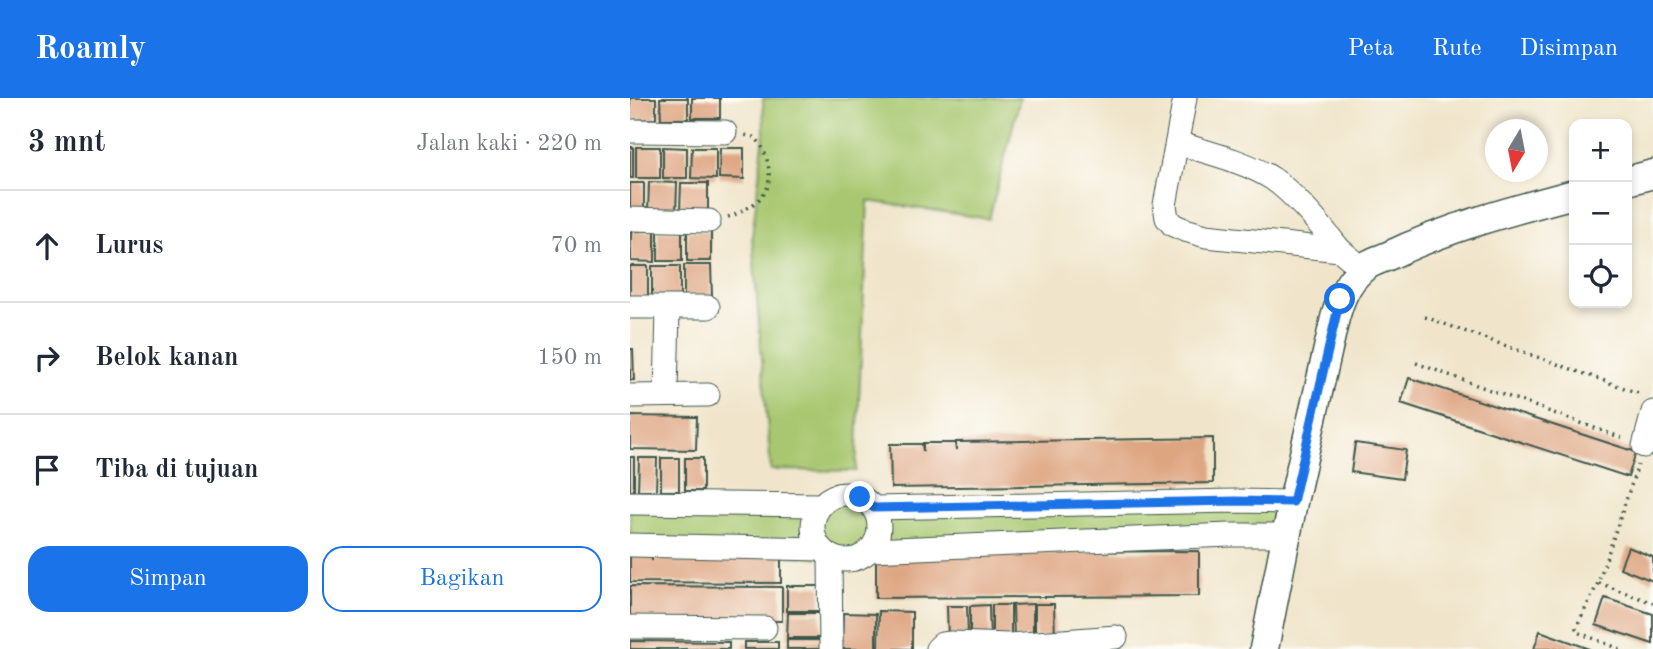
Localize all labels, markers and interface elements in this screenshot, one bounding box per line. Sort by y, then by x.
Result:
text: Roamly [35,33,146,66]
text: Peta [1348,37,1394,61]
text: Rute [1432,37,1482,61]
text: Disimpan [1520,37,1618,61]
north arrow [1485,119,1548,182]
map controls [1569,119,1632,308]
button: + [1569,119,1632,182]
text: 3 mnt [28,128,105,158]
text: Jalan kaki · 220 m [416,132,602,155]
button: − [1569,182,1632,245]
icon: ahead [28,227,66,265]
text: Lurus [95,233,163,259]
text: 70 m [551,234,602,257]
button: locate [1569,245,1632,308]
route start [1324,283,1355,314]
icon: right [28,339,66,377]
text: Belok kanan [95,345,239,371]
text: 150 m [537,346,602,369]
icon: arrive [28,451,66,489]
text: Tiba di tujuan [95,457,259,483]
route end [844,481,875,512]
button: Simpan [28,546,308,612]
button: Bagikan [322,546,602,612]

